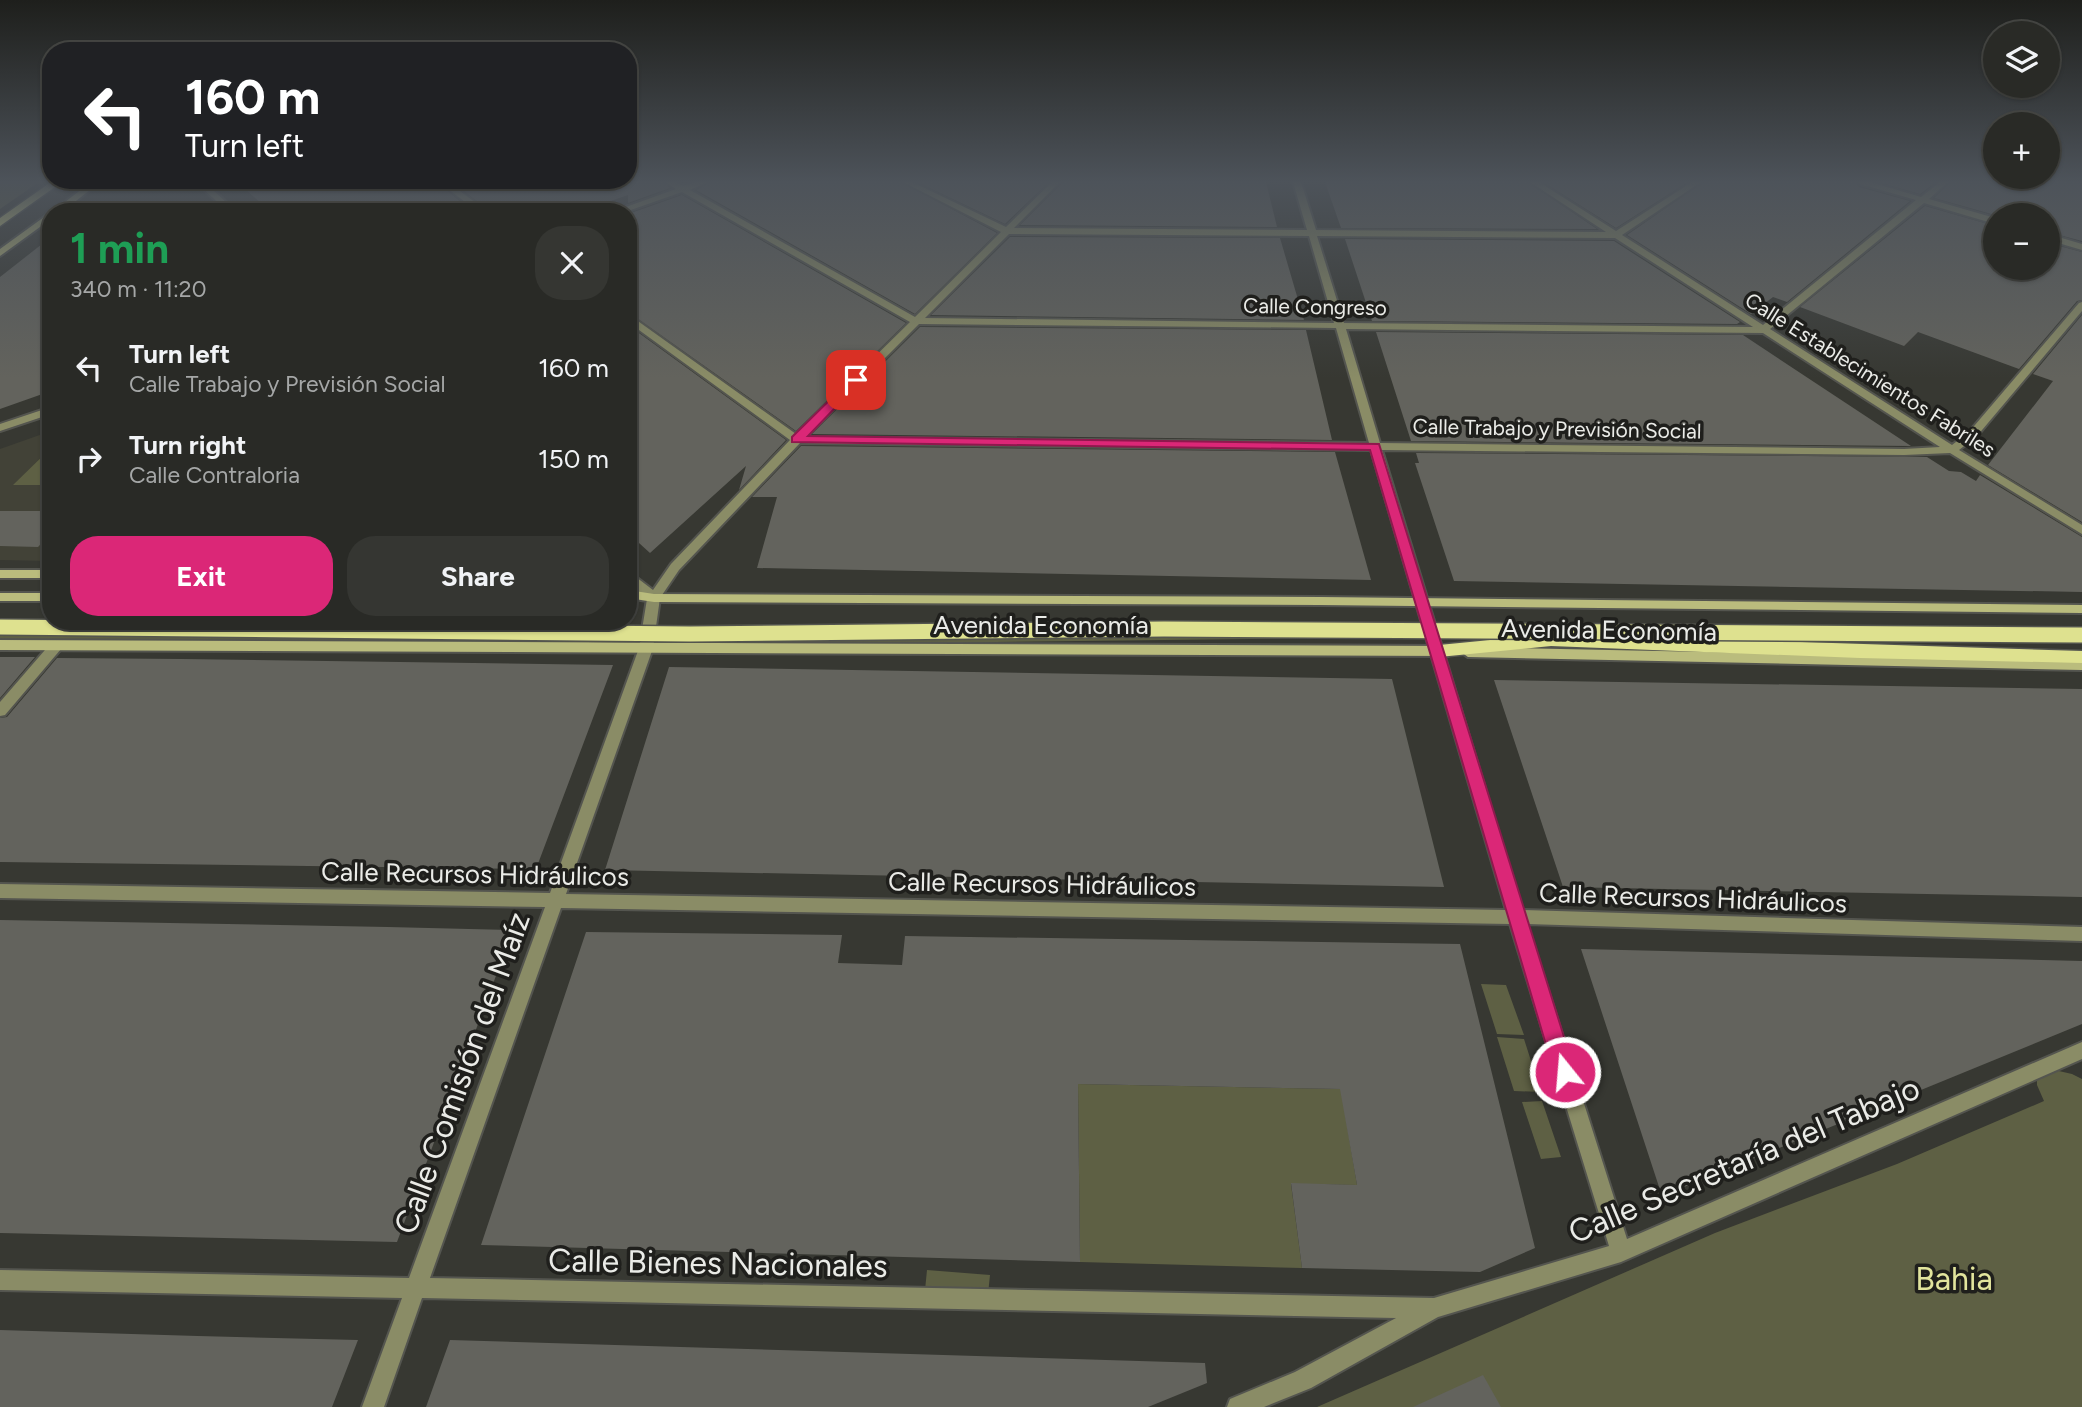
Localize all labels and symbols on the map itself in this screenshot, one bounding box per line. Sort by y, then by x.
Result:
street label: Calle Establecimientos Fabriles [1741,287,2000,462]
street label: Calle Congreso [1243,293,1387,320]
pin [826,350,886,410]
street label: Calle Trabajo y Previsión Social [1412,413,1702,444]
street label: Avenida Economía [933,609,1149,641]
street label: Avenida Economía [1501,612,1717,648]
street label: Calle Recursos Hidráulicos [321,855,629,893]
street label: Calle Recursos Hidráulicos [888,865,1196,903]
street label: Calle Recursos Hidráulicos [1539,877,1847,919]
street label: Calle Comisión del Maíz [386,907,538,1239]
position arrow [1528,1035,1602,1109]
street label: Calle Secretaría del Tabajo [1563,1069,1925,1251]
street label: Calle Bienes Nacionales [548,1241,888,1285]
park label: Bahia [1915,1260,1993,1298]

